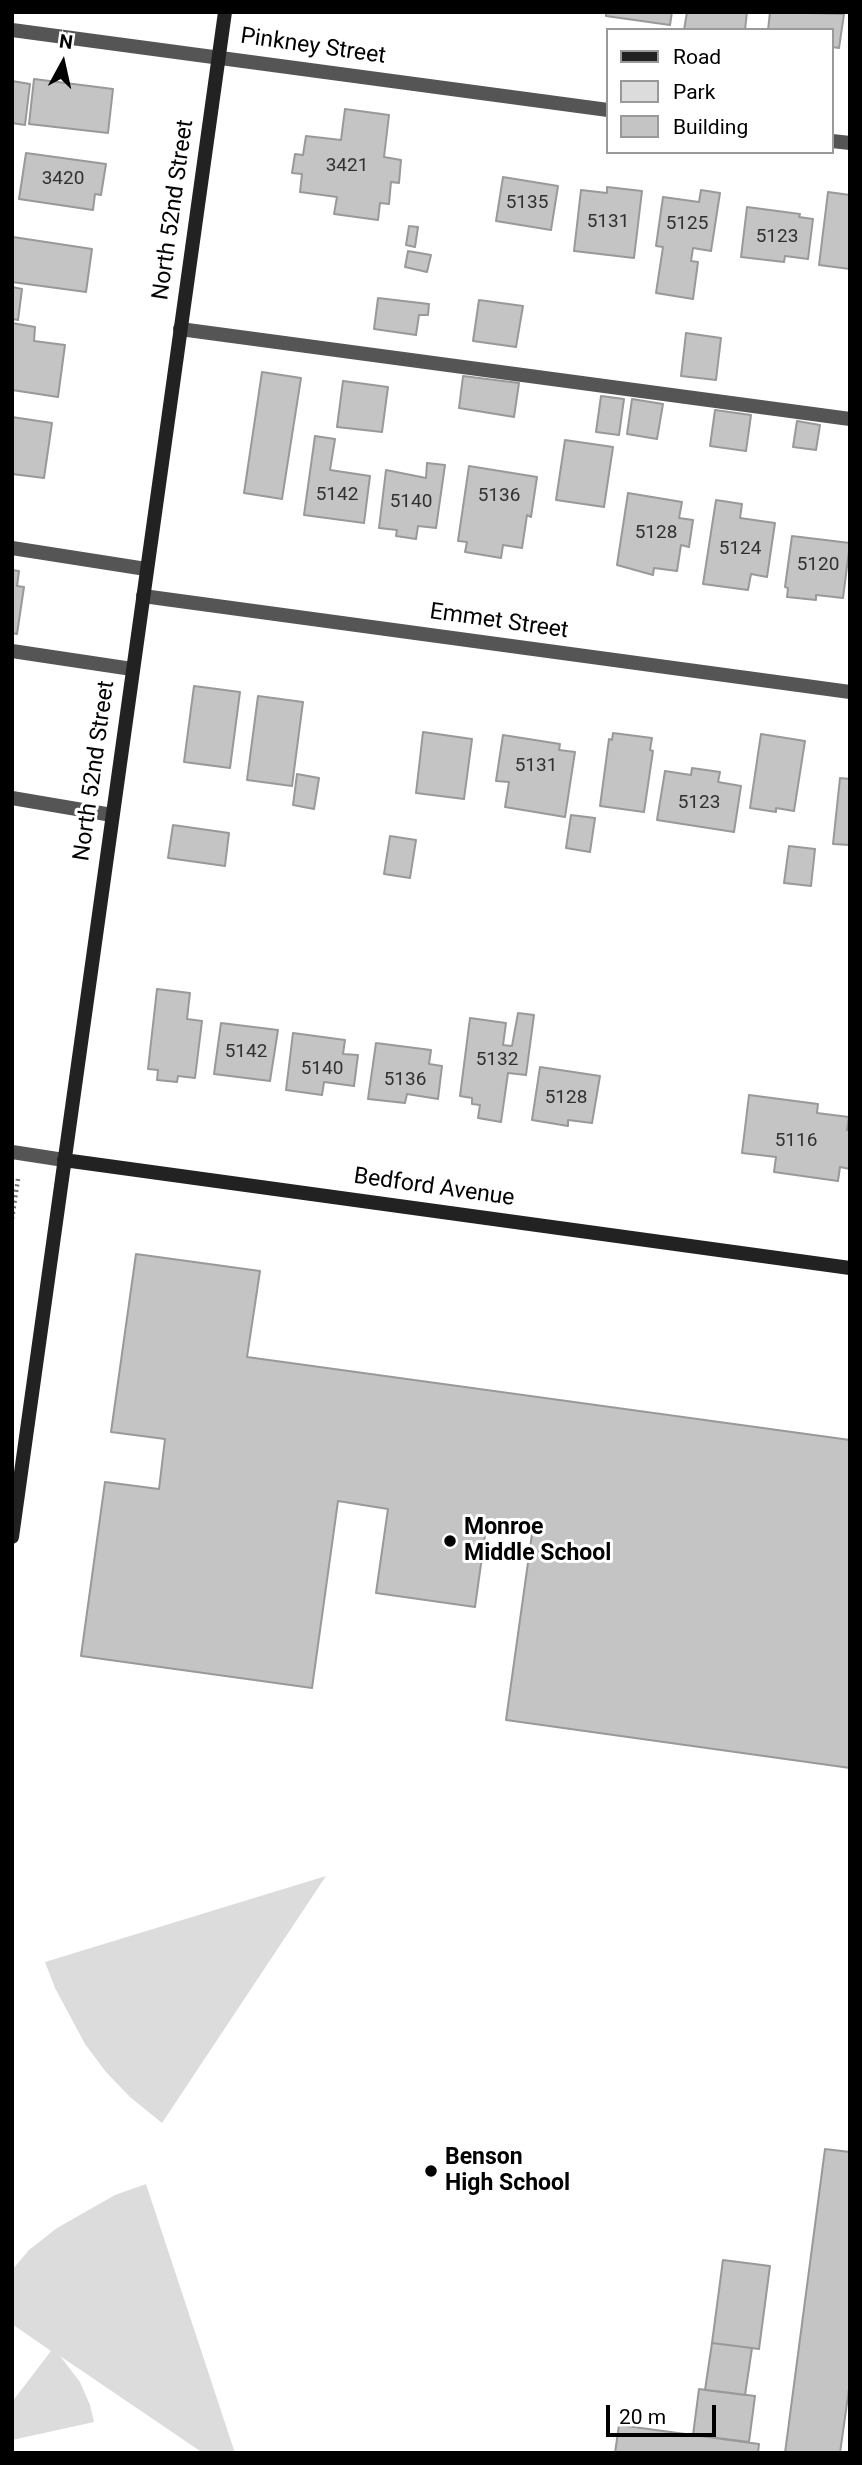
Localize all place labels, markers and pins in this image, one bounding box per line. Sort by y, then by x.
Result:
place label: Monroe Middle School [464,1514,611,1568]
marker: Monroe Middle School [442,1533,458,1549]
place label: Benson High School [445,2144,570,2198]
marker: Benson High School [423,2163,439,2179]

